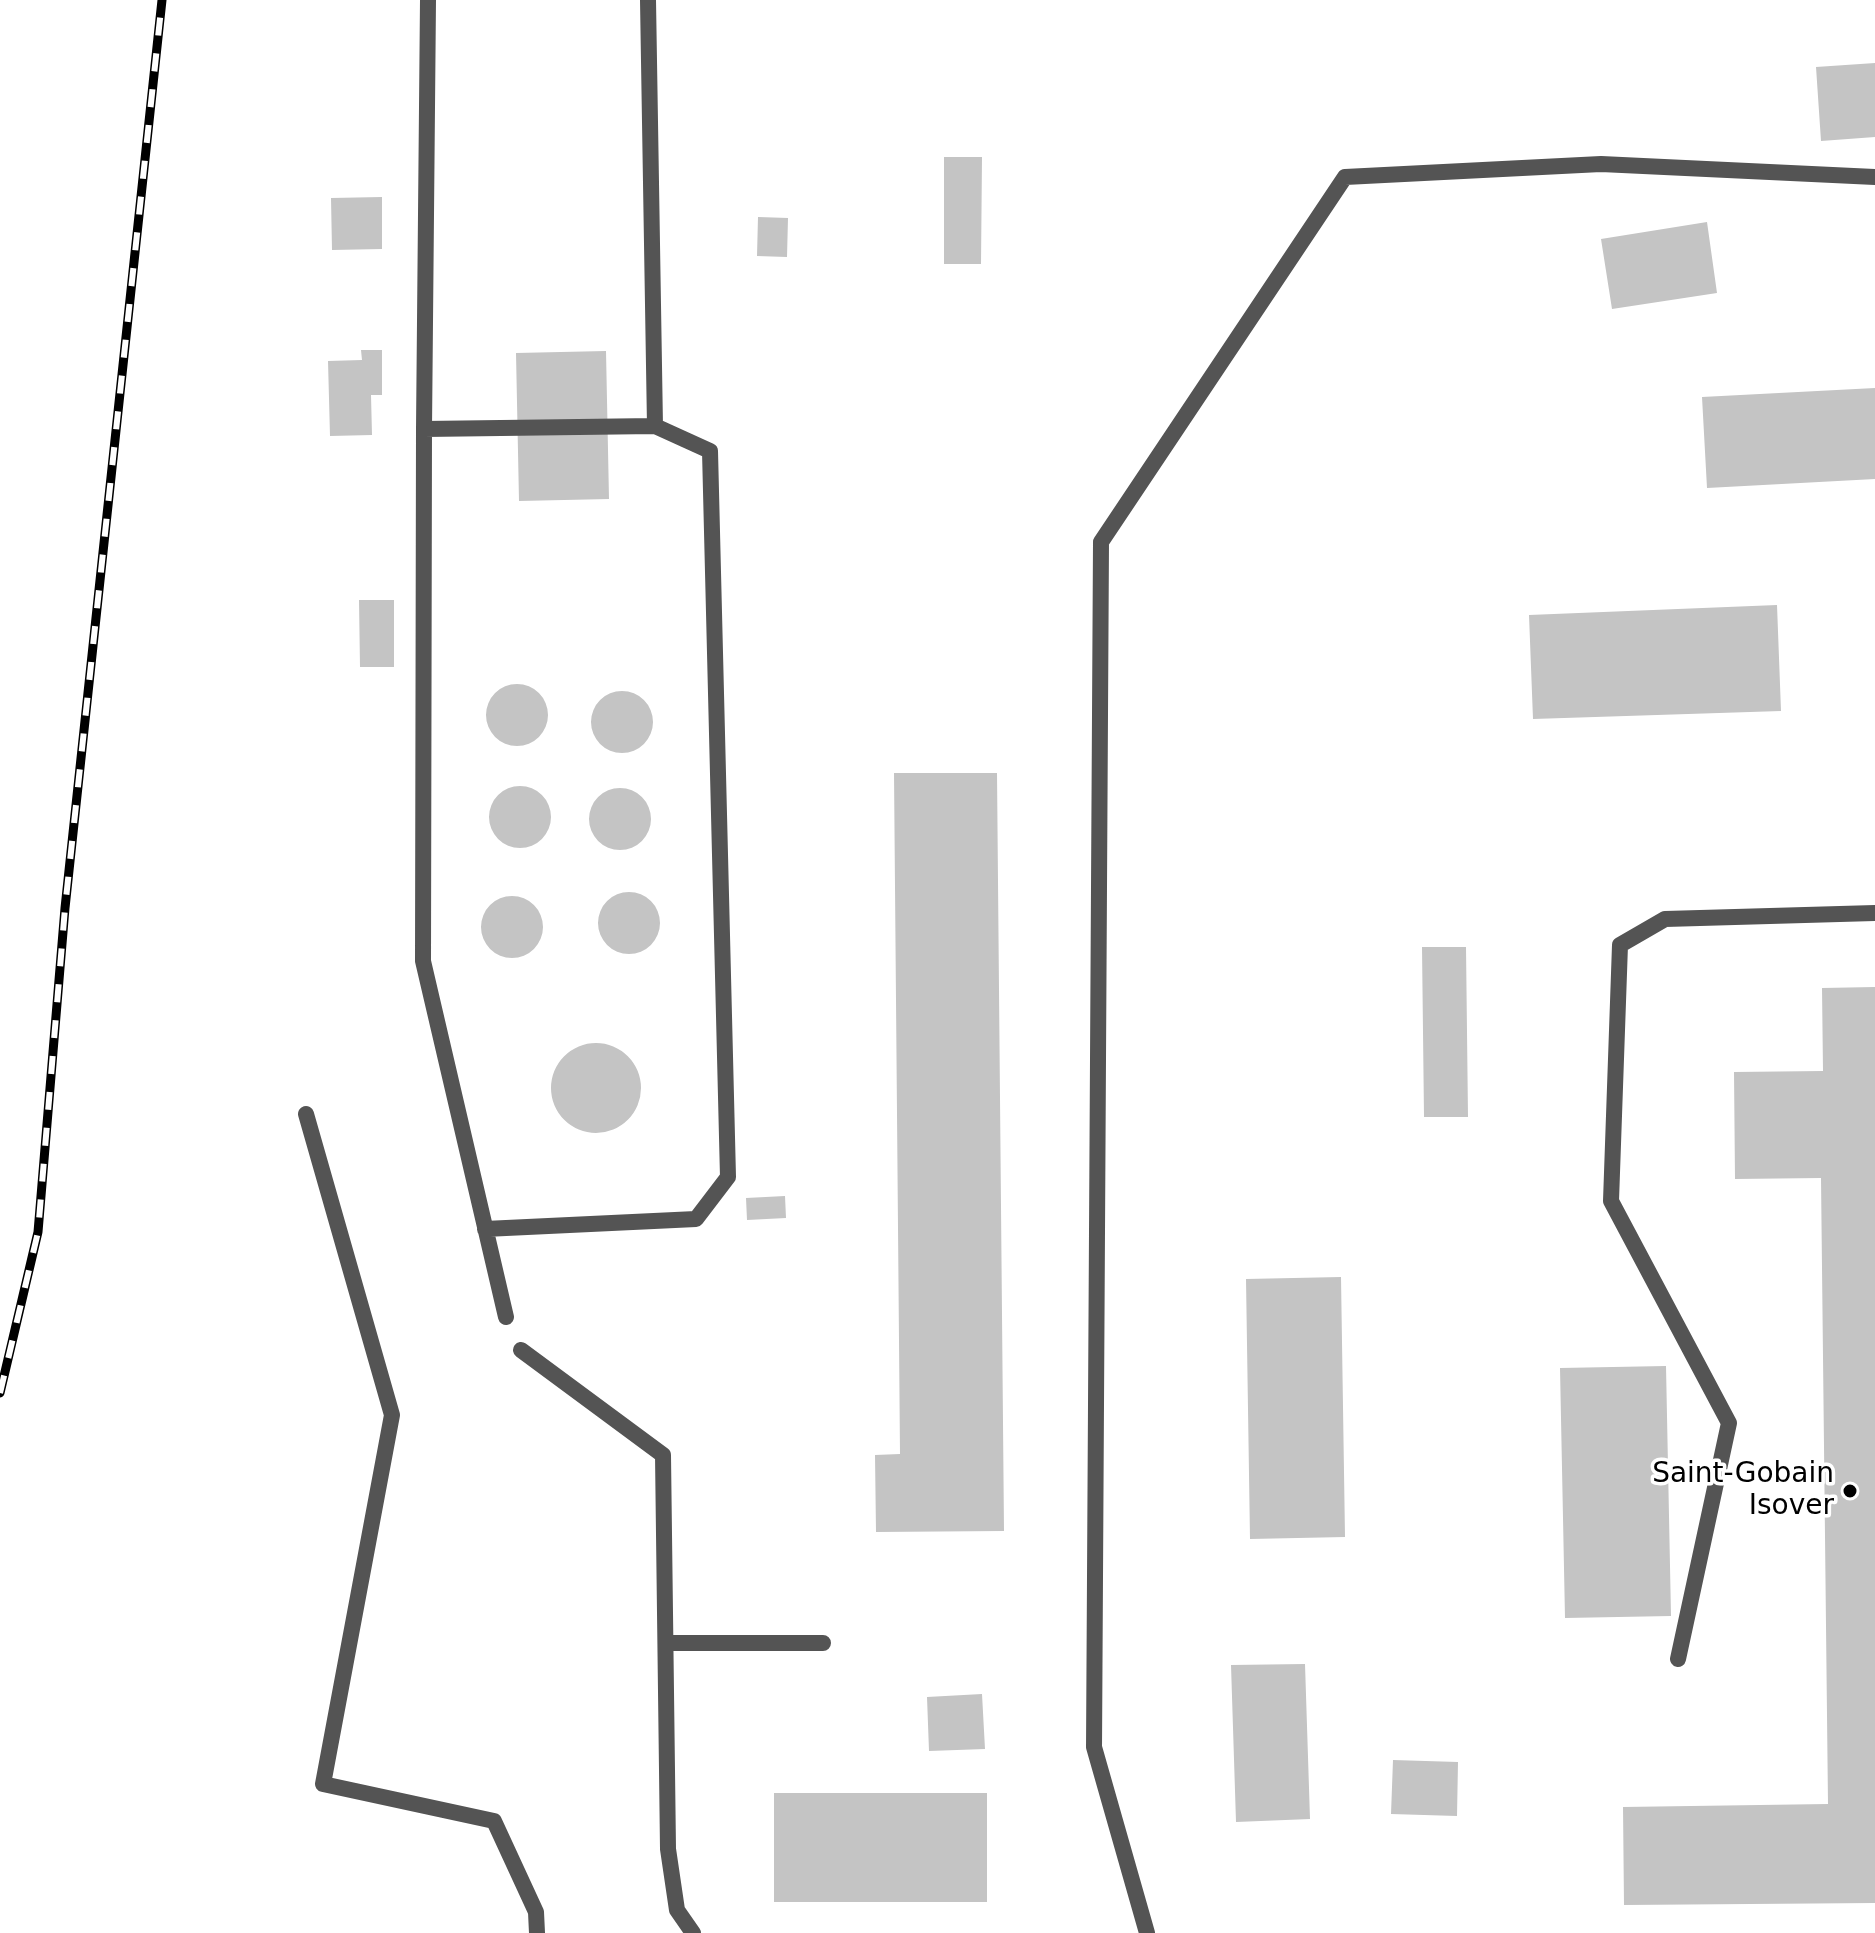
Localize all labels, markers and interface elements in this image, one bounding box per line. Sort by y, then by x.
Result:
place label: Saint-Gobain Isover [1652,1458,1834,1524]
marker: Saint-Gobain Isover [1841,1482,1859,1500]

